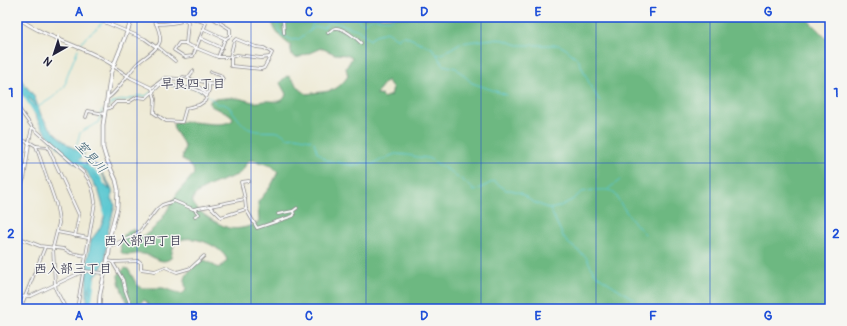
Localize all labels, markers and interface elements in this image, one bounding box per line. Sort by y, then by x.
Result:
text: A [75,4,84,20]
text: B [190,4,198,20]
text: C [305,4,313,20]
text: D [420,4,428,20]
text: E [535,4,542,20]
text: F [649,4,657,20]
text: G [764,4,773,20]
north arrow [34,34,74,74]
text: N [41,54,55,69]
district label: 早良四丁目 [160,76,226,92]
text: 1 [8,85,14,101]
text: 1 [833,85,839,101]
water label: 室見川 [72,137,110,177]
text: 2 [7,226,15,242]
text: 2 [832,226,840,242]
district label: 西入部四丁目 [104,233,182,249]
district label: 西入部三丁目 [34,261,112,277]
text: A [75,308,84,324]
text: B [190,308,198,324]
text: C [305,308,313,324]
text: D [420,308,428,324]
text: E [535,308,542,324]
text: F [649,308,657,324]
text: G [764,308,773,324]

